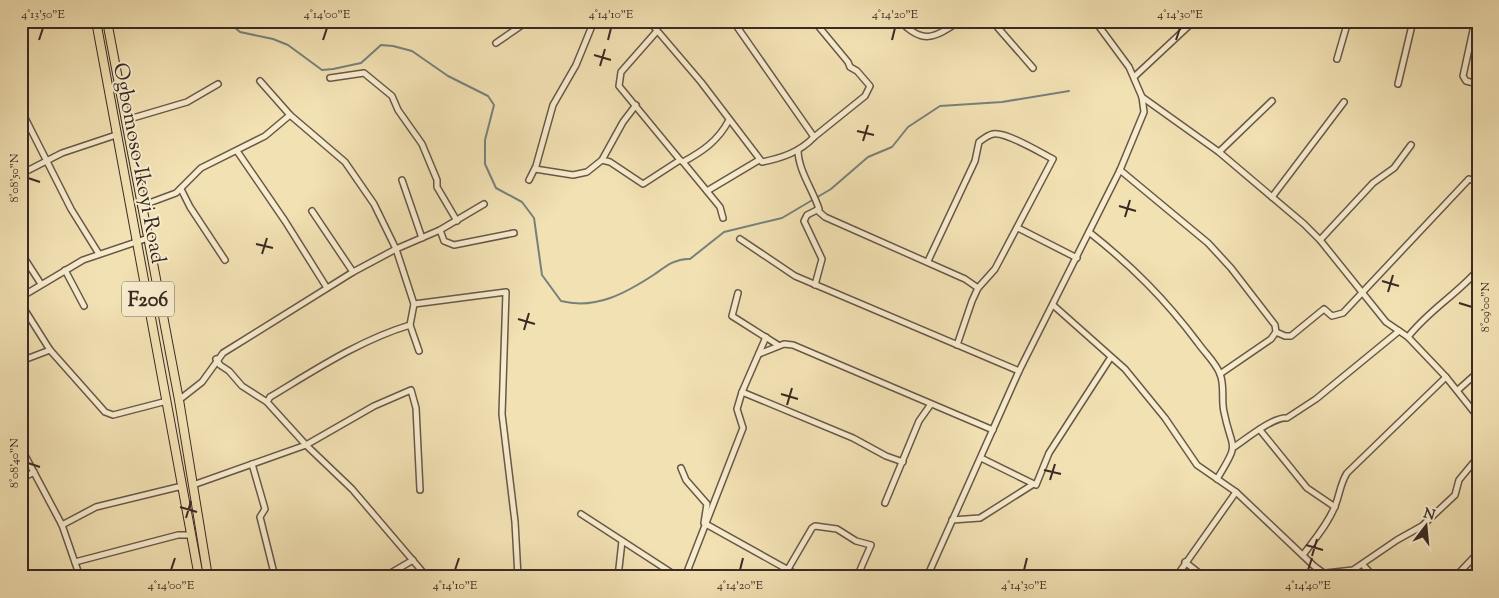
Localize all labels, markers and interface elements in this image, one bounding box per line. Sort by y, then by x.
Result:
text: 4°13'50"E [21,6,66,24]
text: 4°14'00"E [304,6,351,24]
text: 4°14'10"E [589,6,634,24]
text: 4°14'20"E [872,6,919,24]
text: 4°14'30"E [1157,6,1203,24]
street label: Ogbomoso-Ikoyi Road [104,60,172,266]
text: 8°08'50"N [6,153,24,203]
text: 8°09'00"N [1477,281,1495,332]
road number: F206 [122,282,174,316]
text: 8°08'40"N [6,438,24,488]
north arrow [1402,500,1452,550]
text: N [1421,504,1437,527]
text: 4°14'00"E [148,577,195,595]
text: 4°14'10"E [433,577,478,595]
text: 4°14'20"E [717,577,764,595]
text: 4°14'30"E [1001,577,1047,595]
text: 4°14'40"E [1285,577,1331,595]

